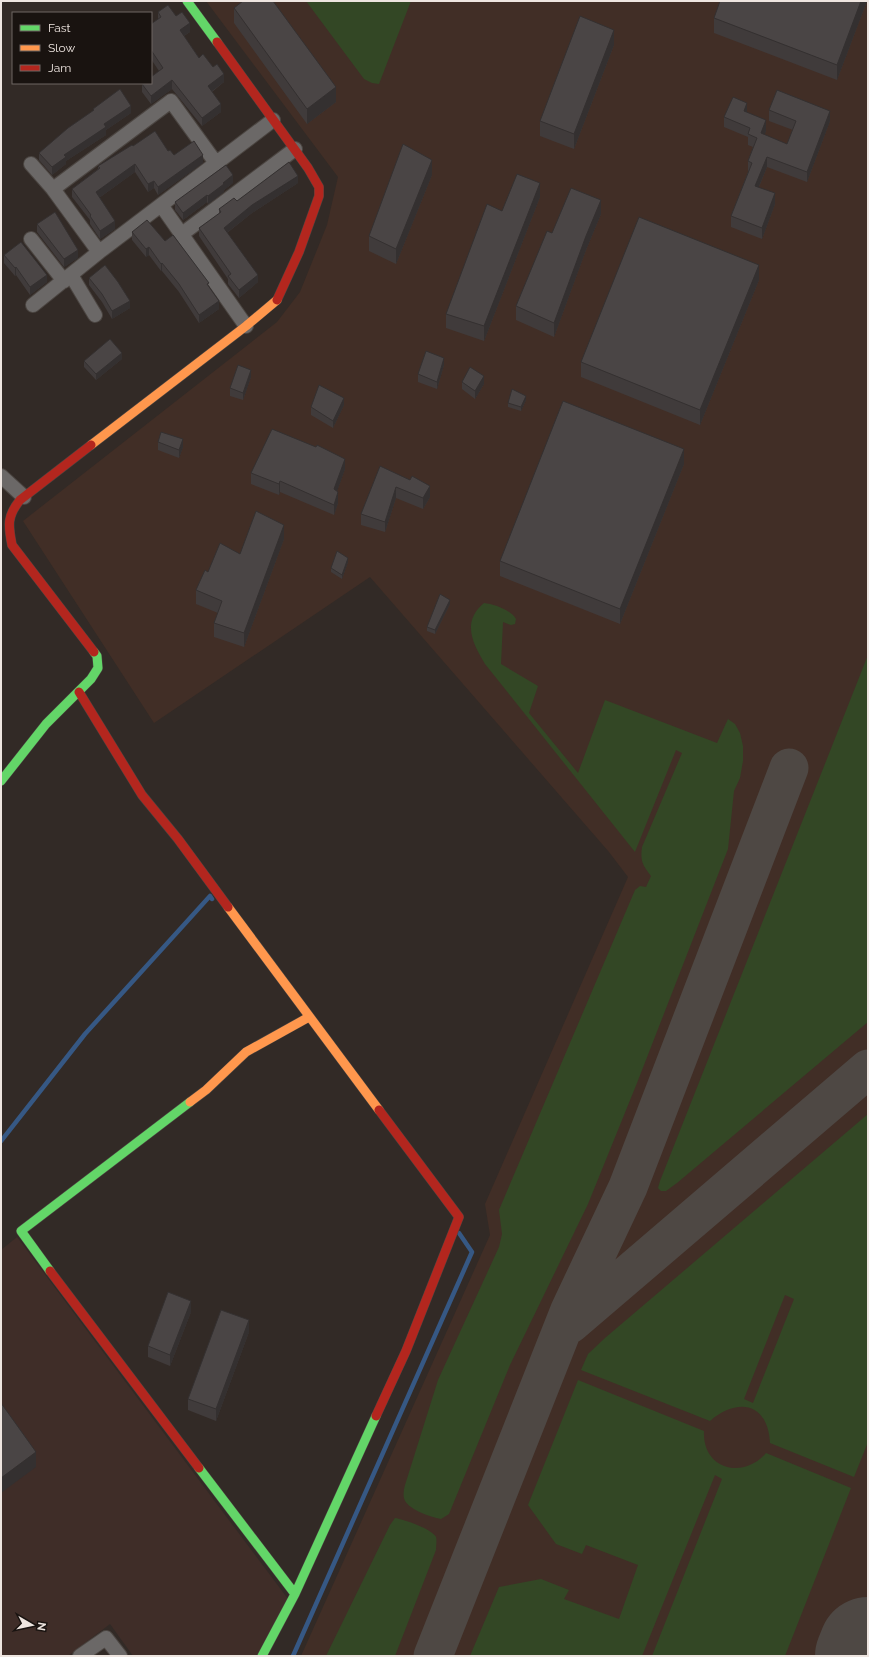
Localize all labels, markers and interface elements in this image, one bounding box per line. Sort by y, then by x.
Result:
legend [12,12,152,84]
text: Fast [48,21,71,35]
text: Slow [48,41,75,55]
text: Jam [48,61,71,75]
north arrow [12,1605,52,1645]
text: N [34,1621,48,1632]

